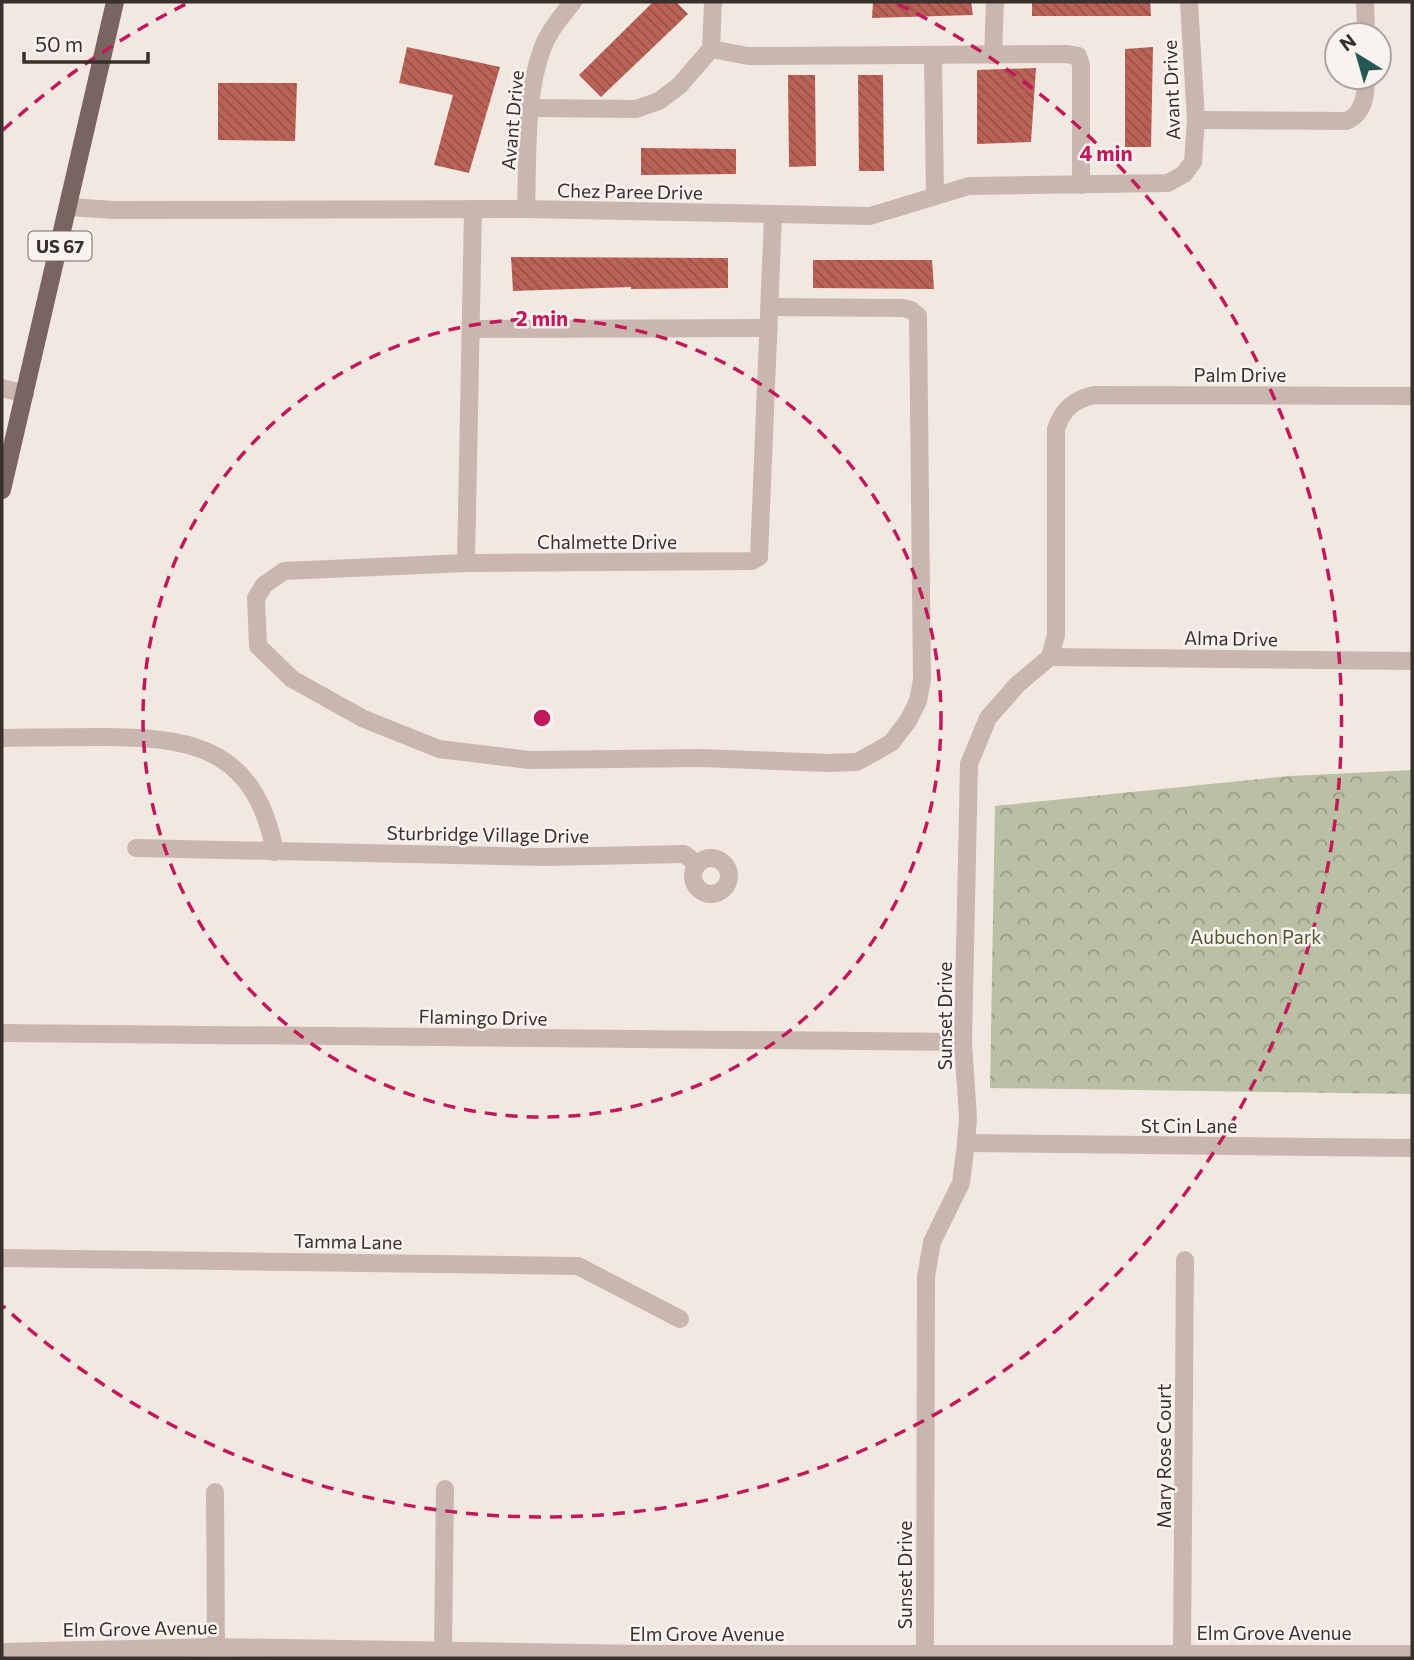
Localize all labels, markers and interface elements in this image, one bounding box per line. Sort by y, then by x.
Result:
scale bar [24,21,149,65]
north arrow [1323,21,1393,91]
text: N [1335,29,1360,56]
text: 50 m [35,31,83,56]
street label: Avant Drive [1158,40,1184,140]
street label: Avant Drive [496,69,528,171]
text: 4 min [1079,140,1133,165]
street label: Chez Paree Drive [557,178,703,204]
road number: US 67 [28,232,92,260]
text: 2 min [516,305,568,330]
street label: Palm Drive [1194,363,1286,386]
street label: Chalmette Drive [537,530,677,553]
street label: Alma Drive [1184,626,1278,650]
centre of rings [530,706,554,730]
street label: Sturbridge Village Drive [387,821,589,847]
park label: Aubuchon Park [1190,925,1322,948]
street label: Sunset Drive [933,962,956,1070]
street label: Flamingo Drive [418,1004,548,1030]
street label: St Cin Lane [1141,1114,1237,1137]
street label: Tamma Lane [293,1229,403,1253]
street label: Mary Rose Court [1152,1383,1175,1528]
street label: Sunset Drive [893,1521,916,1629]
street label: Elm Grove Avenue [62,1615,218,1641]
street label: Elm Grove Avenue [1197,1621,1351,1644]
street label: Elm Grove Avenue [630,1622,784,1645]

